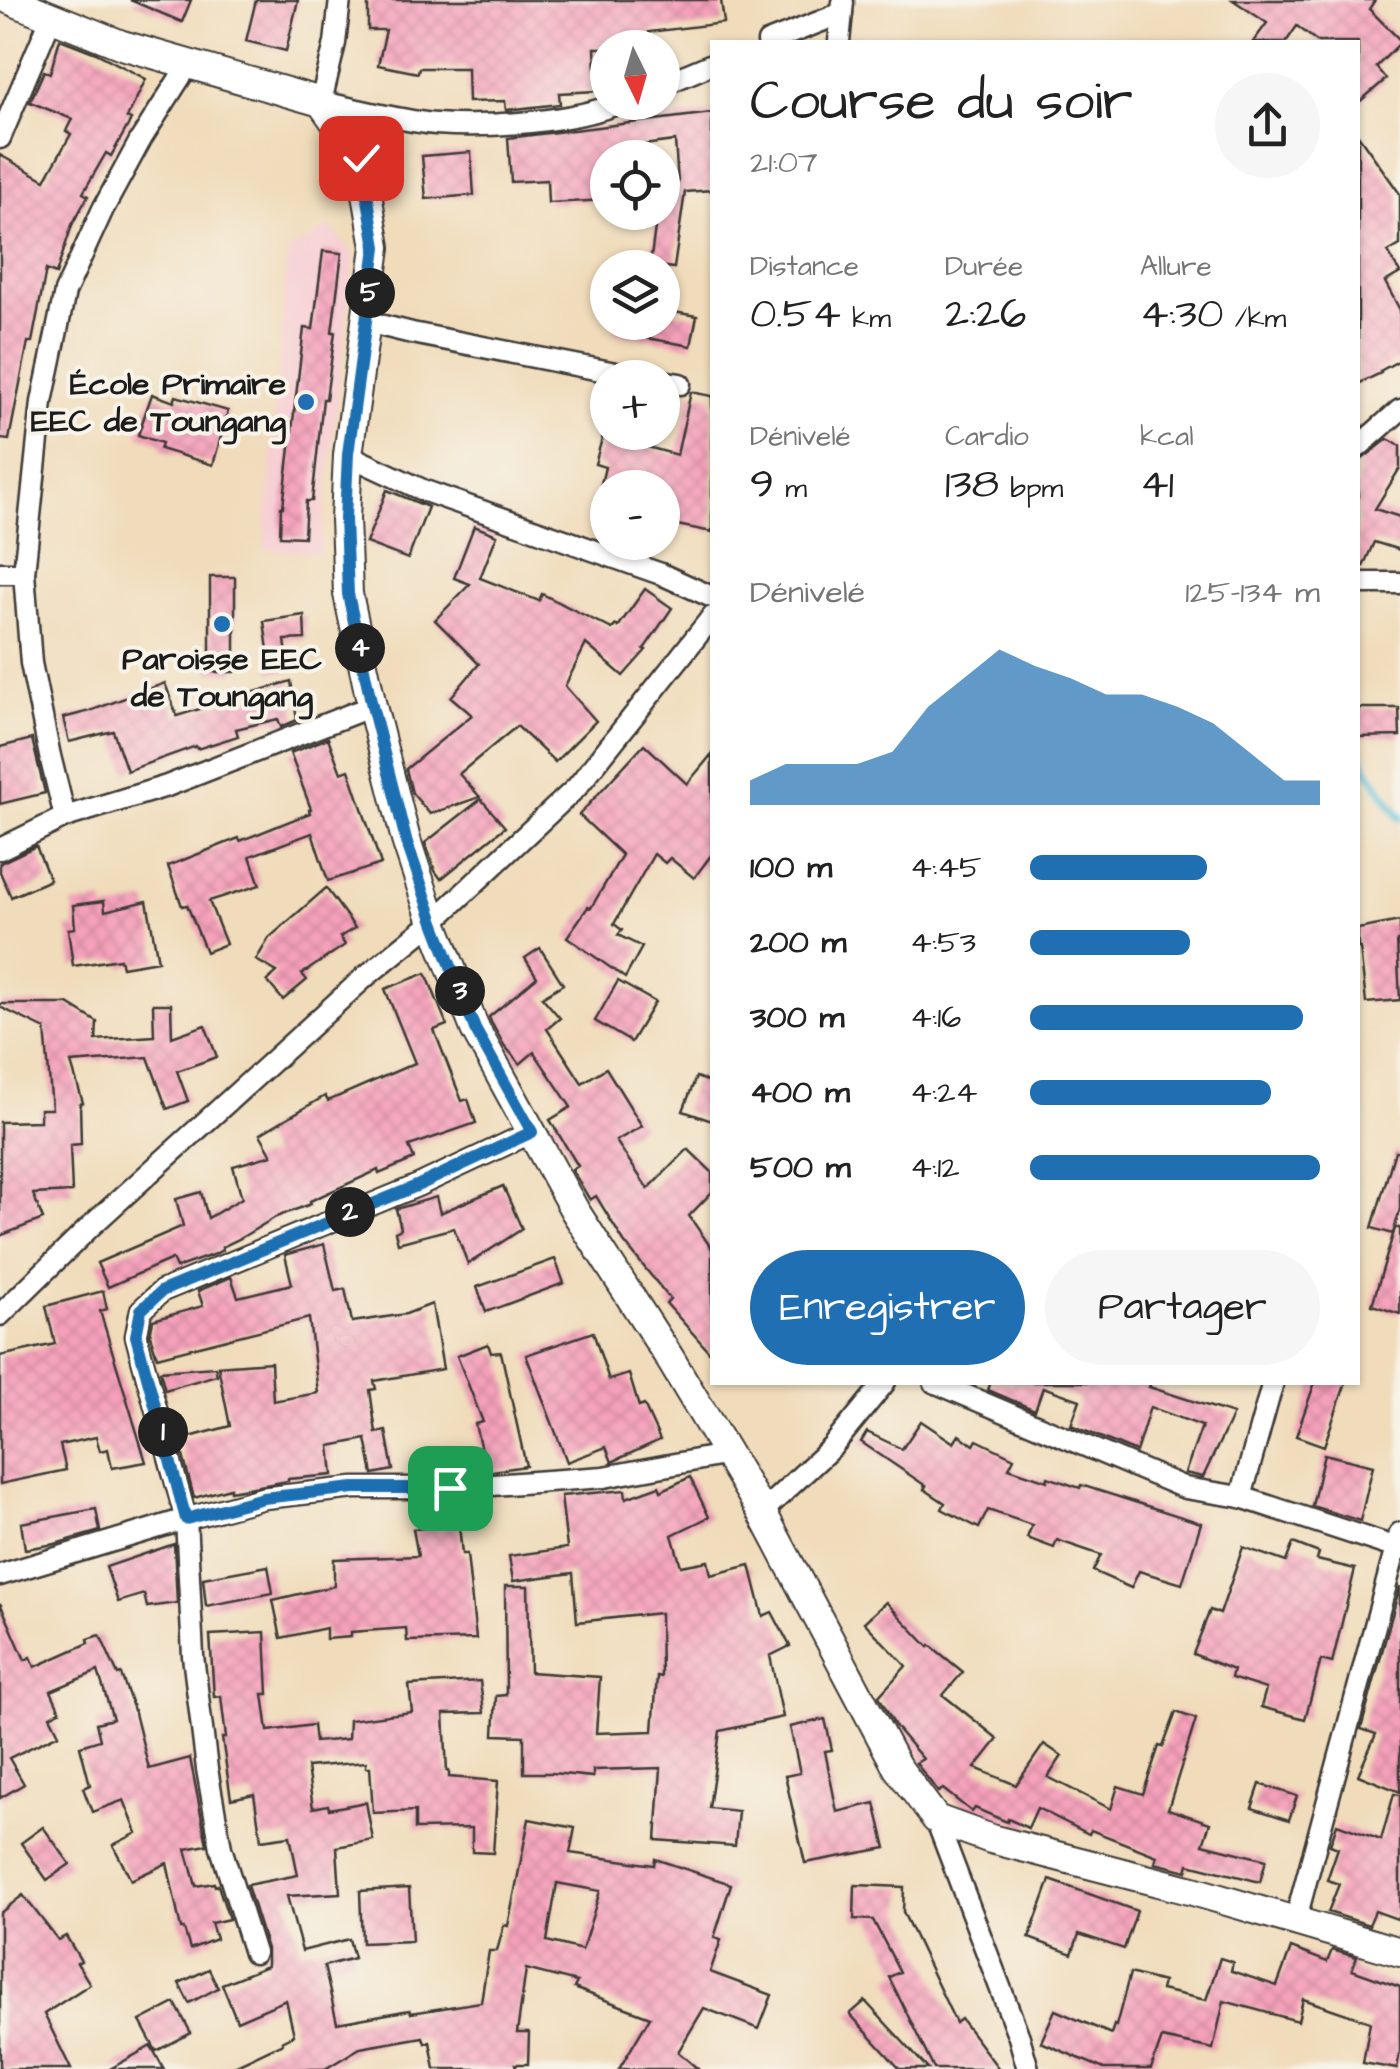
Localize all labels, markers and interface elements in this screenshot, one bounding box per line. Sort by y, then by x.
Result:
north arrow [590,30,680,120]
map controls [590,30,680,560]
text: Course du soir [750,64,1133,140]
button: share [1215,73,1320,178]
pin [319,116,404,201]
icon: check [334,131,389,186]
button: locate [590,140,680,230]
text: 21:07 [750,140,818,185]
text: Distance [750,247,859,286]
text: Durée [945,247,1023,286]
text: Allure [1140,247,1212,286]
button: layers [590,250,680,340]
pin: 5 [345,268,395,318]
text: 5 [360,273,380,312]
text: 0.54 [750,286,841,344]
text: 2:26 [945,286,1026,344]
text: 4:30 [1140,286,1223,344]
text: km [841,299,891,338]
text: /km [1223,299,1286,338]
button: + [590,360,680,450]
place label: École Primaire EEC de Toungang [31,362,287,445]
marker: École Primaire EEC de Toungang [295,391,317,413]
text: Dénivelé [750,417,851,456]
text: Cardio [945,417,1029,456]
text: kcal [1140,417,1194,456]
text: 9 [750,456,774,514]
text: 138 [945,456,999,514]
text: 41 [1140,456,1174,514]
text: m [774,469,807,508]
text: bpm [999,469,1063,508]
button: − [590,470,680,560]
text: Dénivelé [750,570,865,615]
text: 125–134 m [1185,570,1320,615]
marker: Paroisse EEC de Toungang [211,613,233,635]
pin: 4 [335,623,385,673]
text: 4 [350,628,370,667]
place label: Paroisse EEC de Toungang [122,637,322,720]
text: 100 m [750,845,832,890]
text: 4:45 [910,845,982,890]
text: 200 m [750,920,846,965]
text: 4:53 [910,920,976,965]
pin: 3 [435,966,485,1016]
text: 3 [453,971,467,1010]
text: 300 m [750,995,844,1040]
text: 4:16 [910,995,961,1040]
text: 400 m [750,1070,850,1115]
text: 4:24 [910,1070,977,1115]
text: 500 m [750,1145,851,1190]
text: 4:12 [910,1145,960,1190]
pin: 2 [325,1187,375,1237]
text: 2 [342,1192,358,1231]
button: Enregistrer [750,1250,1025,1365]
button: Partager [1045,1250,1320,1365]
pin: 1 [138,1407,188,1457]
text: 1 [161,1412,165,1451]
pin [408,1446,493,1531]
icon: arrive [423,1461,478,1516]

